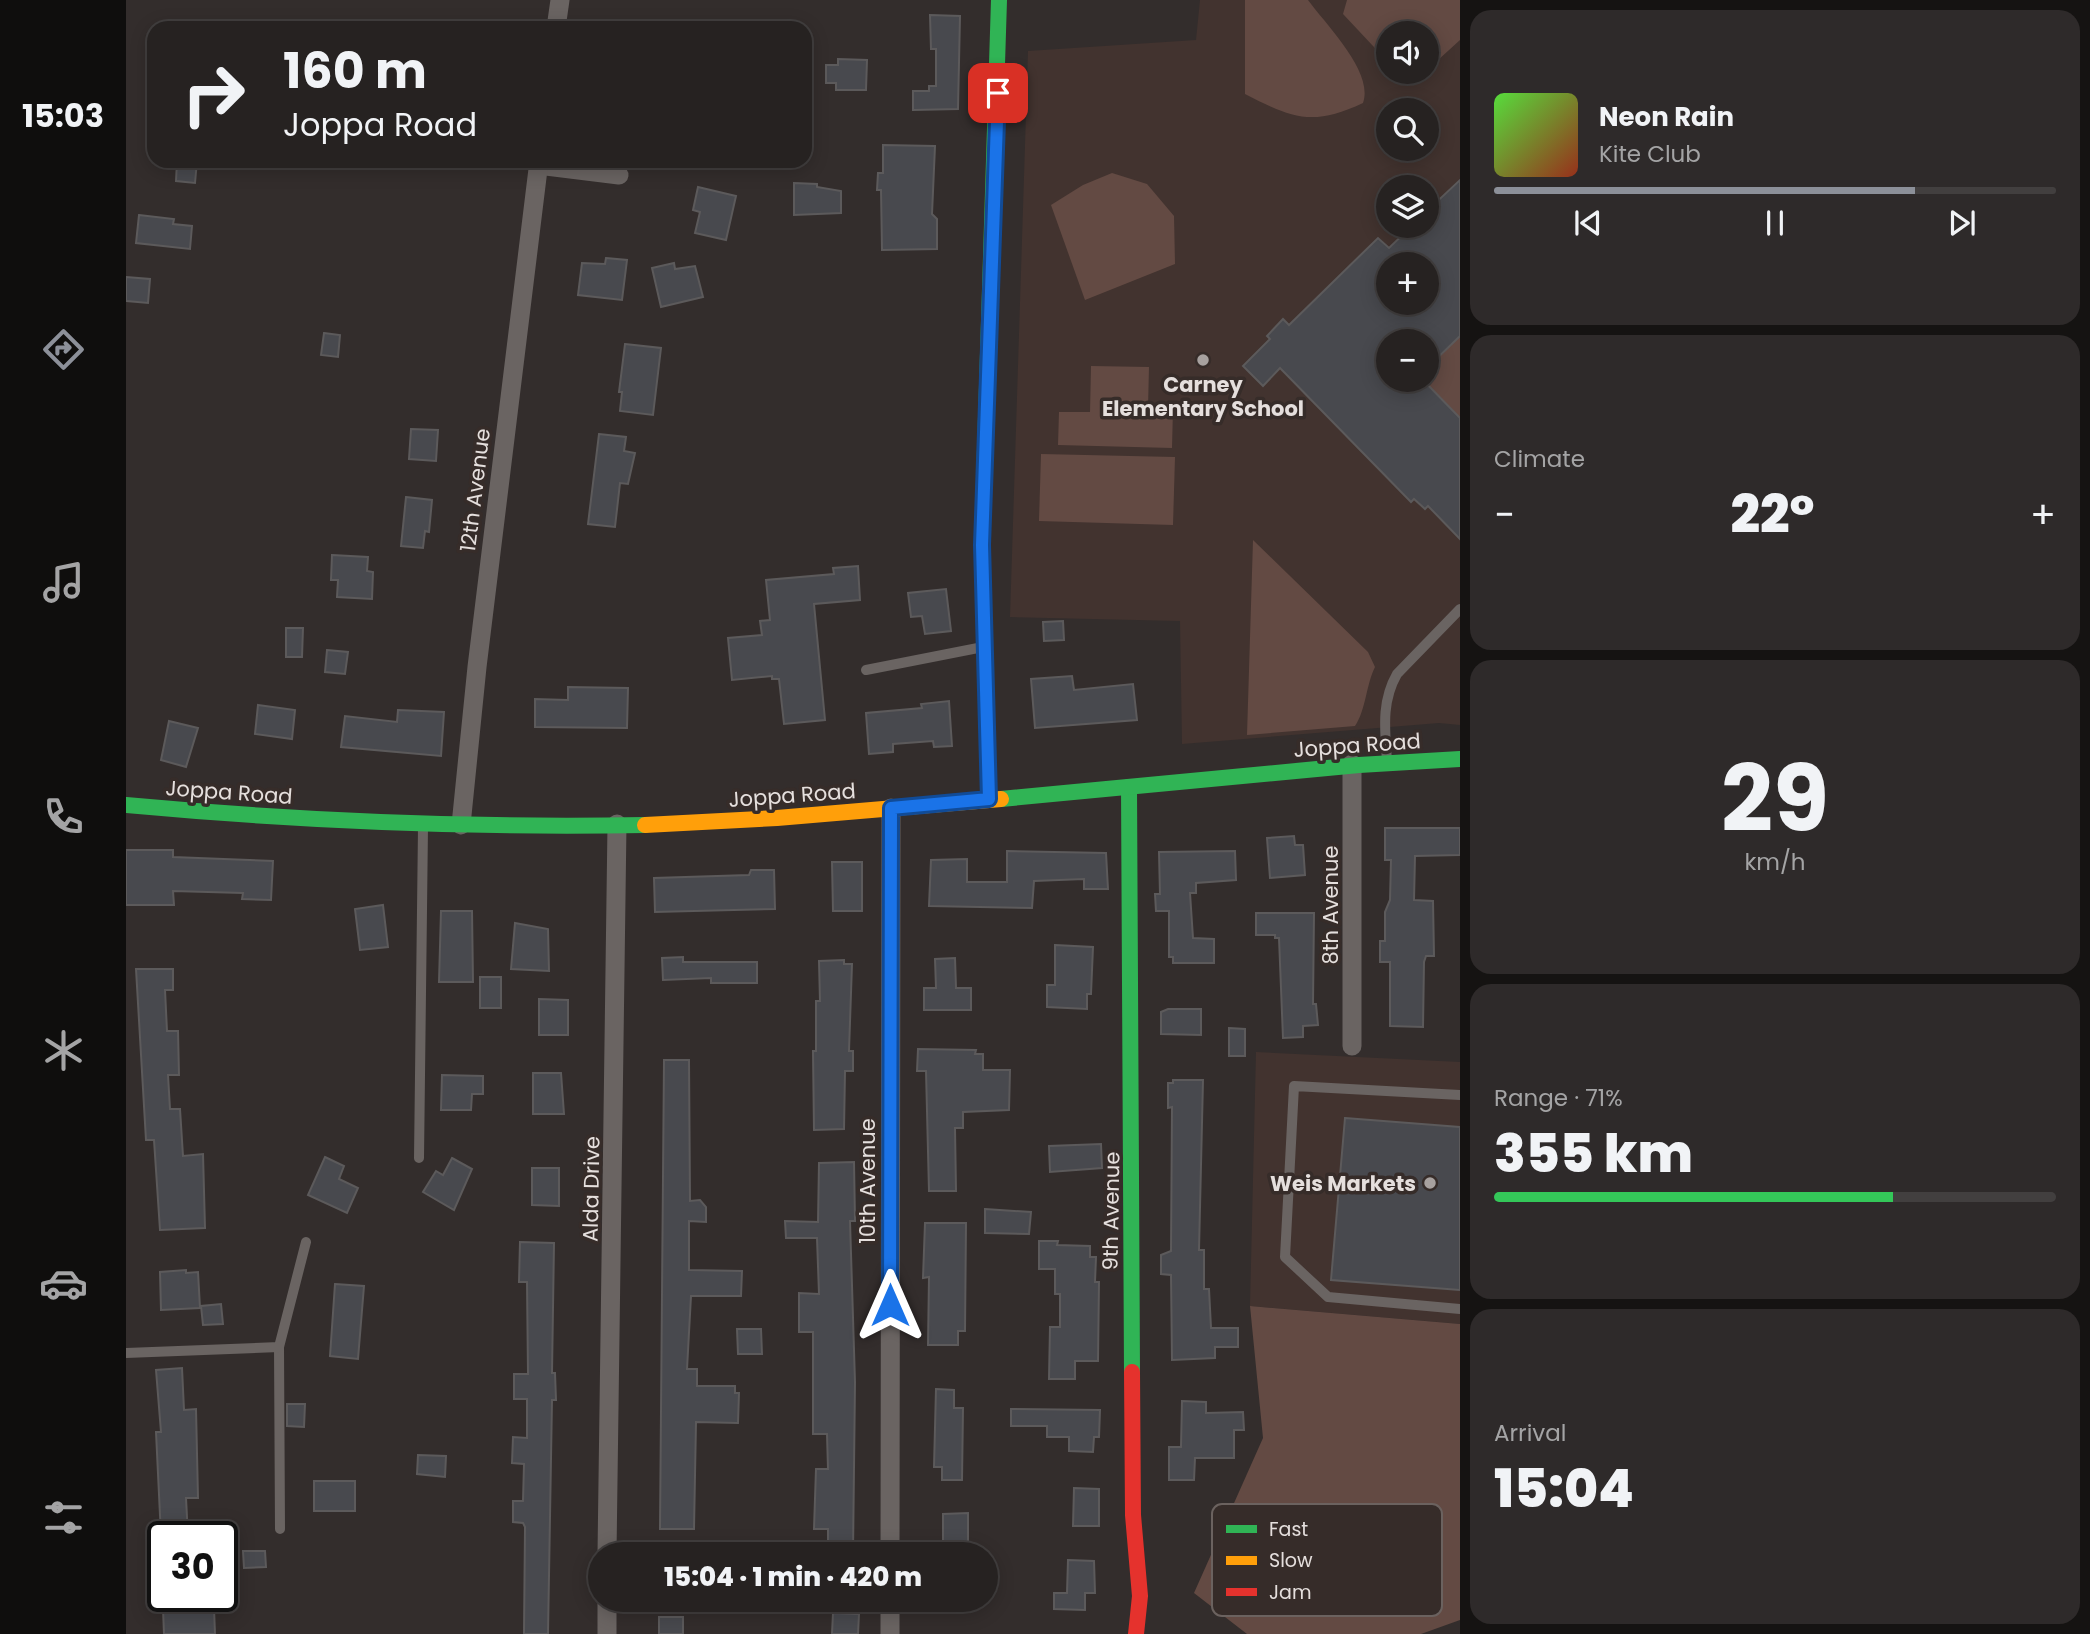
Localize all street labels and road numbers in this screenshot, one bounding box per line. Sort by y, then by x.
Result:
street label: 12th Avenue [453,427,497,553]
street label: Joppa Road [1292,726,1422,764]
street label: Joppa Road [164,773,294,811]
street label: Joppa Road [727,776,857,814]
street label: 8th Avenue [1316,846,1345,964]
street label: 10th Avenue [853,1118,882,1244]
street label: Alda Drive [576,1136,606,1242]
street label: 9th Avenue [1095,1151,1127,1271]

